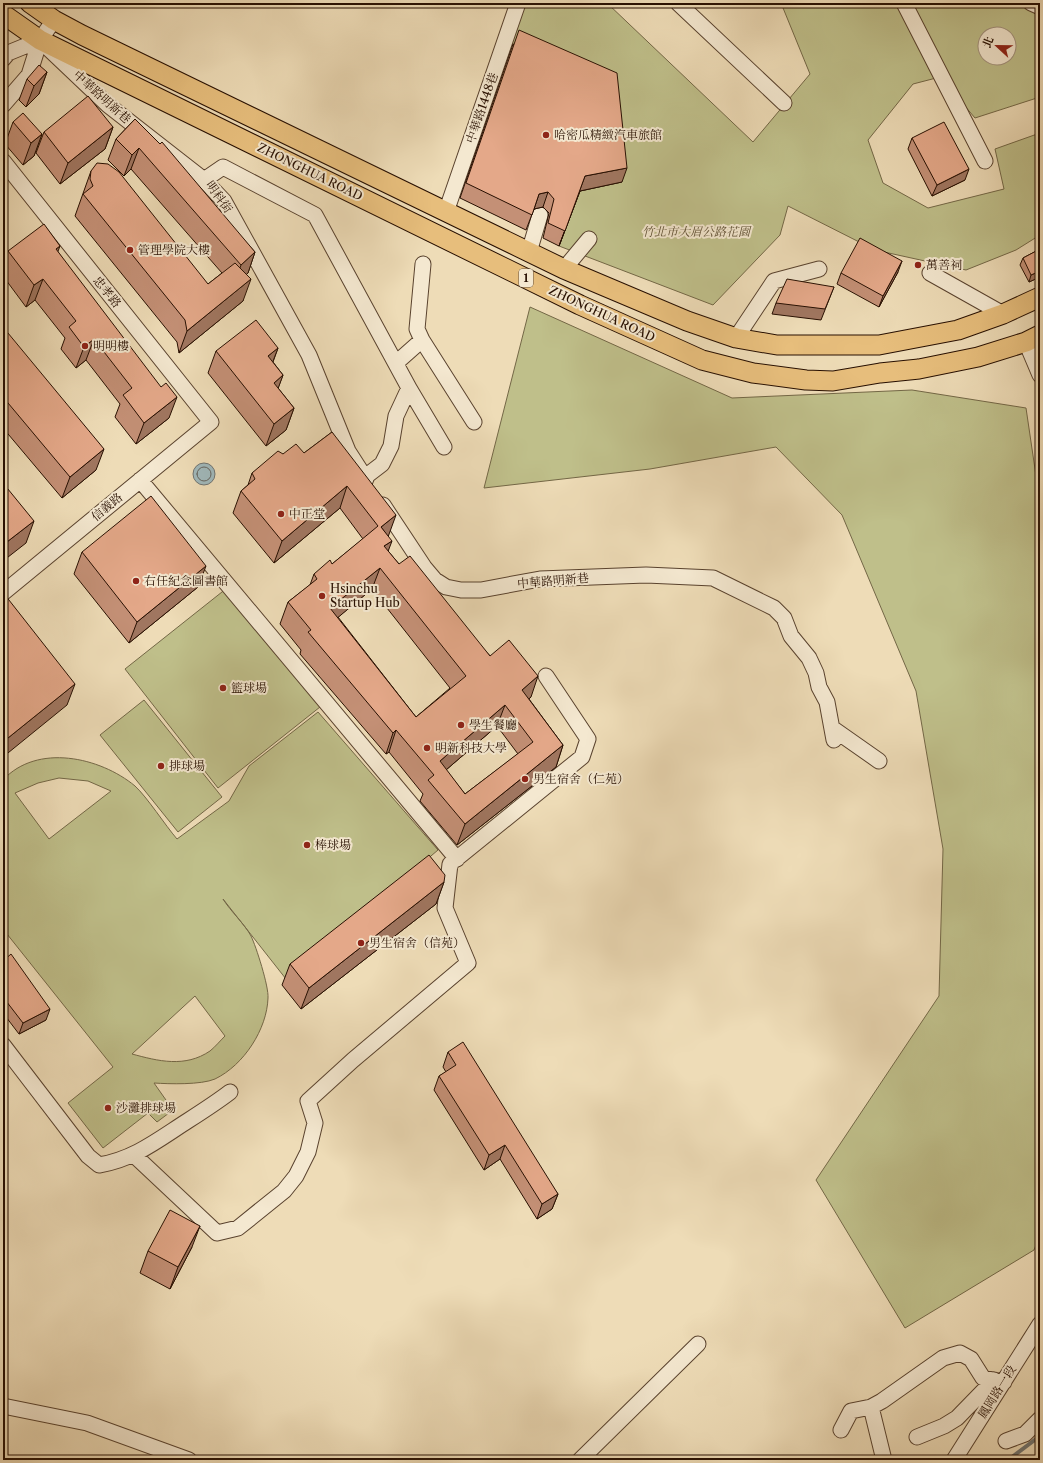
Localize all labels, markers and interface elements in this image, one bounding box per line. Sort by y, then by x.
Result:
north arrow [977,26,1017,66]
text: 北 [979,35,996,50]
street label: 中華路明新巷 [71,67,134,126]
street label: 中華路1448巷 [462,70,501,145]
place label: 哈密瓜精緻汽車旅館 [554,127,662,142]
marker: 哈密瓜精緻汽車旅館 [541,130,551,140]
street label: ZHONGHUA ROAD [255,140,366,204]
street label: 明科街 [203,178,237,216]
park label: 竹北市大眉公路花園 [642,224,752,239]
place label: 管理學院大樓 [138,242,210,257]
marker: 管理學院大樓 [125,245,135,255]
place label: 萬善祠 [926,257,962,272]
marker: 萬善祠 [913,260,923,270]
road number: 1 [519,269,533,287]
street label: 忠孝路 [90,273,125,310]
street label: ZHONGHUA ROAD [547,282,658,345]
place label: 明明樓 [93,338,129,353]
marker: 明明樓 [80,341,90,351]
street label: 信義路 [88,489,125,524]
place label: 中正堂 [289,506,325,521]
marker: 中正堂 [276,509,286,519]
street label: 中華路明新巷 [516,570,589,591]
place label: 右任紀念圖書館 [144,573,228,588]
marker: 右任紀念圖書館 [131,576,141,586]
place label: Hsinchu Startup Hub [330,581,400,610]
marker: Hsinchu Startup Hub [317,591,327,601]
place label: 籃球場 [231,680,267,695]
marker: 籃球場 [218,683,228,693]
place label: 學生餐廳 [469,717,517,732]
marker: 學生餐廳 [456,720,466,730]
place label: 明新科技大學 [435,740,507,755]
marker: 明新科技大學 [422,743,432,753]
place label: 排球場 [169,758,205,773]
marker: 排球場 [156,761,166,771]
place label: 男生宿舍（仁苑） [533,771,629,786]
marker: 男生宿舍（仁苑） [520,774,530,784]
place label: 棒球場 [315,837,351,852]
marker: 棒球場 [302,840,312,850]
place label: 男生宿舍（信苑） [369,935,465,950]
marker: 男生宿舍（信苑） [356,938,366,948]
place label: 沙灘排球場 [116,1100,176,1115]
marker: 沙灘排球場 [103,1103,113,1113]
street label: 鳳岡路一段 [974,1362,1019,1421]

